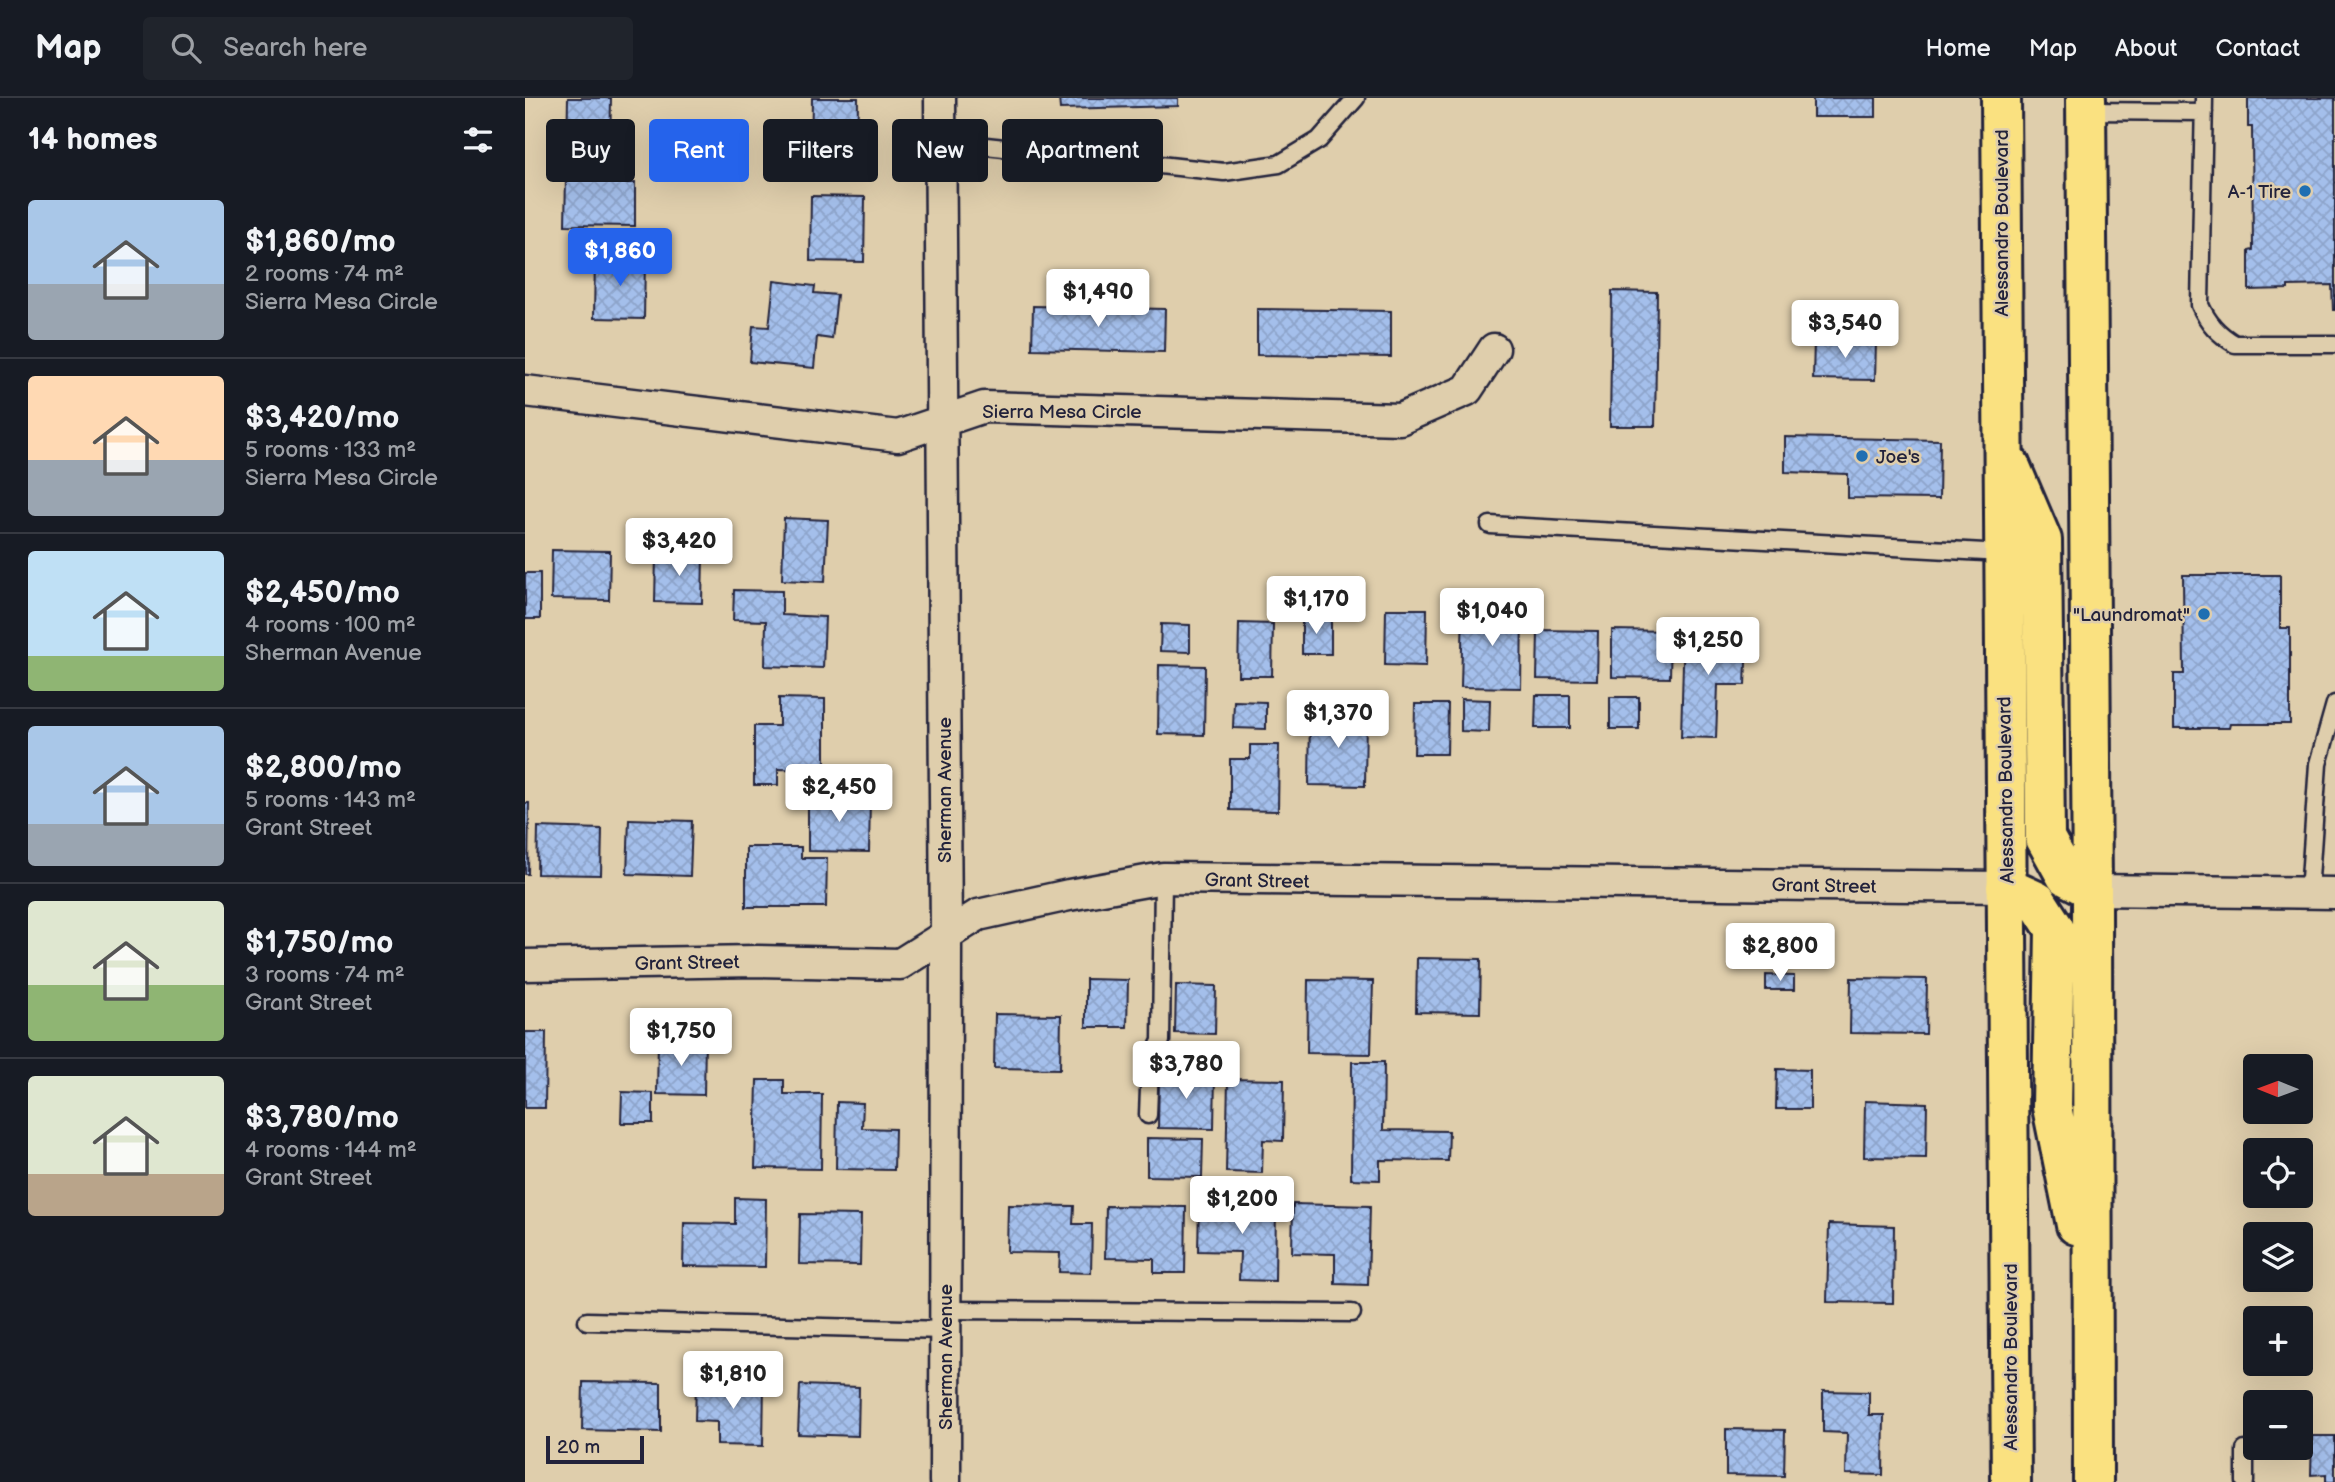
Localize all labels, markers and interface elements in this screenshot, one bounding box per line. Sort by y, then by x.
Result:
search box [143,17,633,80]
text: Map [35,28,101,68]
icon: search [167,29,205,67]
text: Search here [223,33,367,64]
text: Home [1926,34,1991,63]
text: Map [2029,34,2077,63]
text: About [2115,34,2177,63]
text: Contact [2215,34,2300,63]
chip: Buy [546,119,635,182]
chip: Rent [649,119,749,182]
chip: Filters [763,119,878,182]
chip: New [892,119,988,182]
chip: Apartment [1002,119,1163,182]
icon: filters [459,121,497,159]
text: 14 homes [28,122,157,158]
street label: Alessandro Boulevard [1991,129,2014,317]
place label: A-1 Tire [2228,181,2291,204]
marker: A-1 Tire [2297,183,2313,199]
text: $1,860/mo [245,224,396,260]
icon: home [84,228,168,312]
pin: $1,860 [563,228,677,288]
text: $1,860 [584,237,656,265]
text: 2 rooms · 74 m² [245,260,404,288]
pin: $1,490 [1041,270,1155,329]
text: $1,490 [1062,278,1134,306]
text: Sierra Mesa Circle [245,288,438,316]
pin: $3,540 [1788,300,1902,360]
text: $3,540 [1808,309,1882,337]
text: $3,420/mo [245,400,399,436]
street label: Sierra Mesa Circle [982,401,1142,424]
icon: home [84,404,168,488]
text: 5 rooms · 133 m² [245,436,416,464]
place label: Joe's [1876,446,1920,469]
marker: Joe's [1854,448,1870,464]
text: Sierra Mesa Circle [245,464,438,492]
pin: $3,420 [622,518,736,578]
text: $3,420 [642,527,716,555]
text: $2,450/mo [245,575,400,611]
pin: $1,170 [1259,576,1373,636]
icon: home [84,579,168,663]
text: $1,170 [1283,585,1349,613]
pin: $1,040 [1435,588,1549,648]
text: $1,040 [1456,597,1528,625]
place label: "Laundromat" [2073,604,2190,627]
marker: "Laundromat" [2196,606,2212,622]
text: 4 rooms · 100 m² [245,611,416,639]
pin: $1,250 [1651,618,1765,677]
text: $1,250 [1672,626,1744,654]
text: Sherman Avenue [245,639,422,667]
pin: $1,370 [1281,690,1395,750]
street label: Alessandro Boulevard [1993,696,2020,884]
text: $1,370 [1303,699,1373,727]
street label: Sherman Avenue [934,717,957,863]
text: $2,800/mo [245,750,402,786]
icon: home [84,754,168,838]
pin: $2,450 [782,764,896,824]
text: $2,450 [801,773,877,801]
text: 5 rooms · 143 m² [245,786,416,814]
text: Grant Street [245,814,372,842]
street label: Grant Street [1204,869,1310,894]
street label: Grant Street [1771,874,1877,899]
pin: $2,800 [1723,924,1837,983]
text: $1,750/mo [245,925,393,961]
icon: home [84,929,168,1013]
text: $2,800 [1742,932,1818,960]
street label: Grant Street [634,951,740,976]
text: 3 rooms · 74 m² [245,961,405,989]
text: Grant Street [245,989,372,1017]
pin: $1,750 [624,1009,738,1068]
text: $1,750 [646,1017,716,1045]
pin: $3,780 [1129,1042,1243,1101]
text: $3,780 [1149,1050,1223,1078]
north arrow [2243,1054,2313,1124]
map controls [2243,1054,2313,1460]
text: $3,780/mo [245,1100,399,1136]
icon: home [84,1104,168,1188]
text: 4 rooms · 144 m² [245,1136,417,1164]
button: locate [2243,1138,2313,1208]
text: Grant Street [245,1164,372,1192]
pin: $1,200 [1185,1176,1299,1236]
text: $1,200 [1206,1185,1278,1213]
button: layers [2243,1222,2313,1292]
street label: Alessandro Boulevard [2000,1263,2023,1451]
street label: Sherman Avenue [935,1284,958,1430]
button: + [2243,1306,2313,1376]
pin: $1,810 [676,1352,790,1411]
text: $1,810 [699,1360,767,1388]
button: − [2243,1390,2313,1460]
scale bar [546,1433,644,1465]
text: 20 m [557,1436,600,1459]

